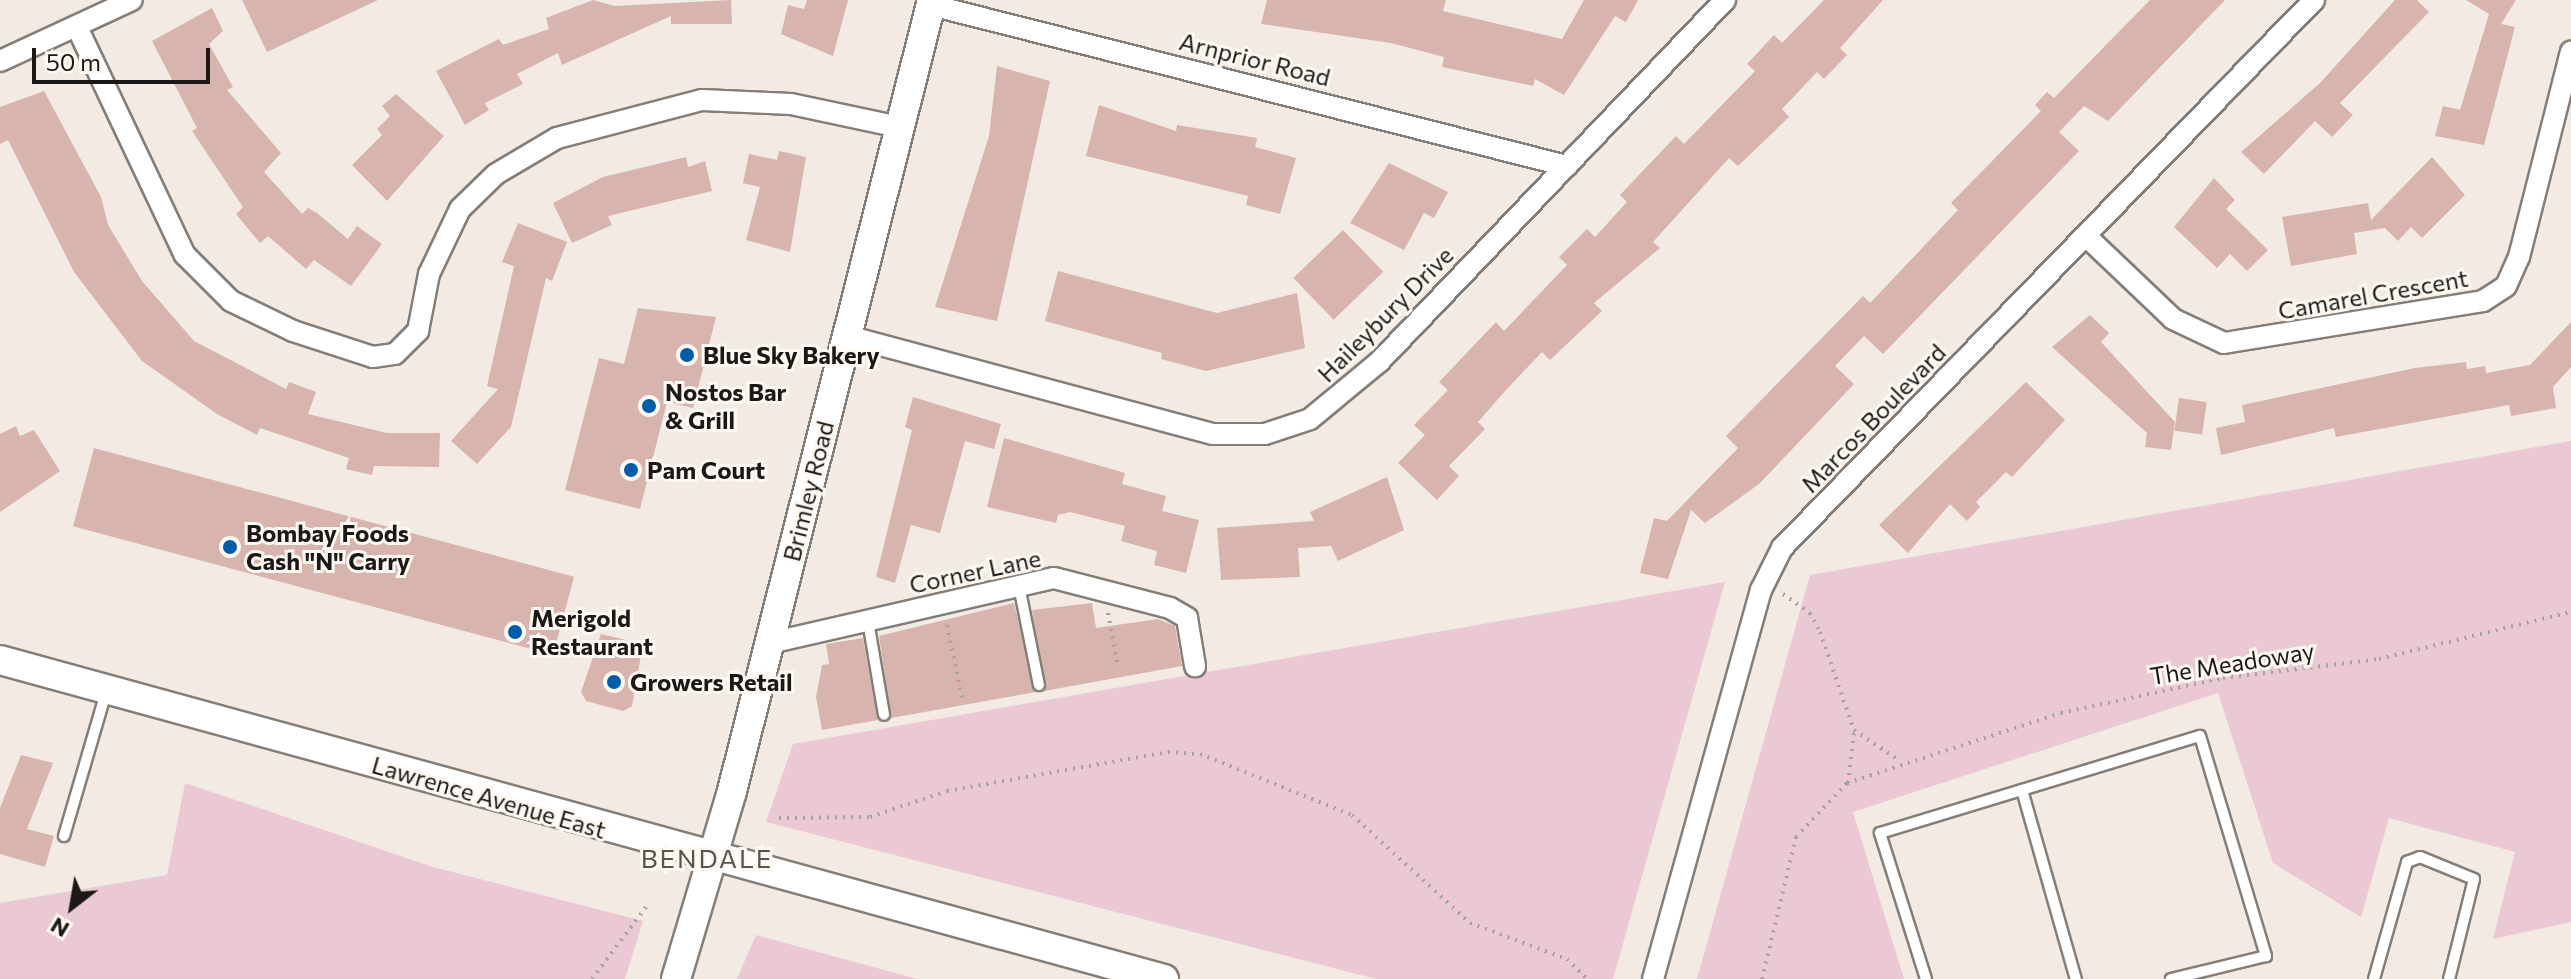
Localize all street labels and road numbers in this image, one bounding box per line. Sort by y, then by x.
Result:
street label: Arnprior Road [1177,26,1333,92]
street label: Haileybury Drive [1311,240,1459,388]
street label: Camarel Crescent [2276,263,2470,325]
street label: Marcos Boulevard [1795,338,1951,498]
street label: Brimley Road [777,418,839,564]
street label: Corner Lane [907,543,1043,599]
street label: The Meadoway [2148,636,2316,690]
street label: Lawrence Avenue East [369,750,609,844]

